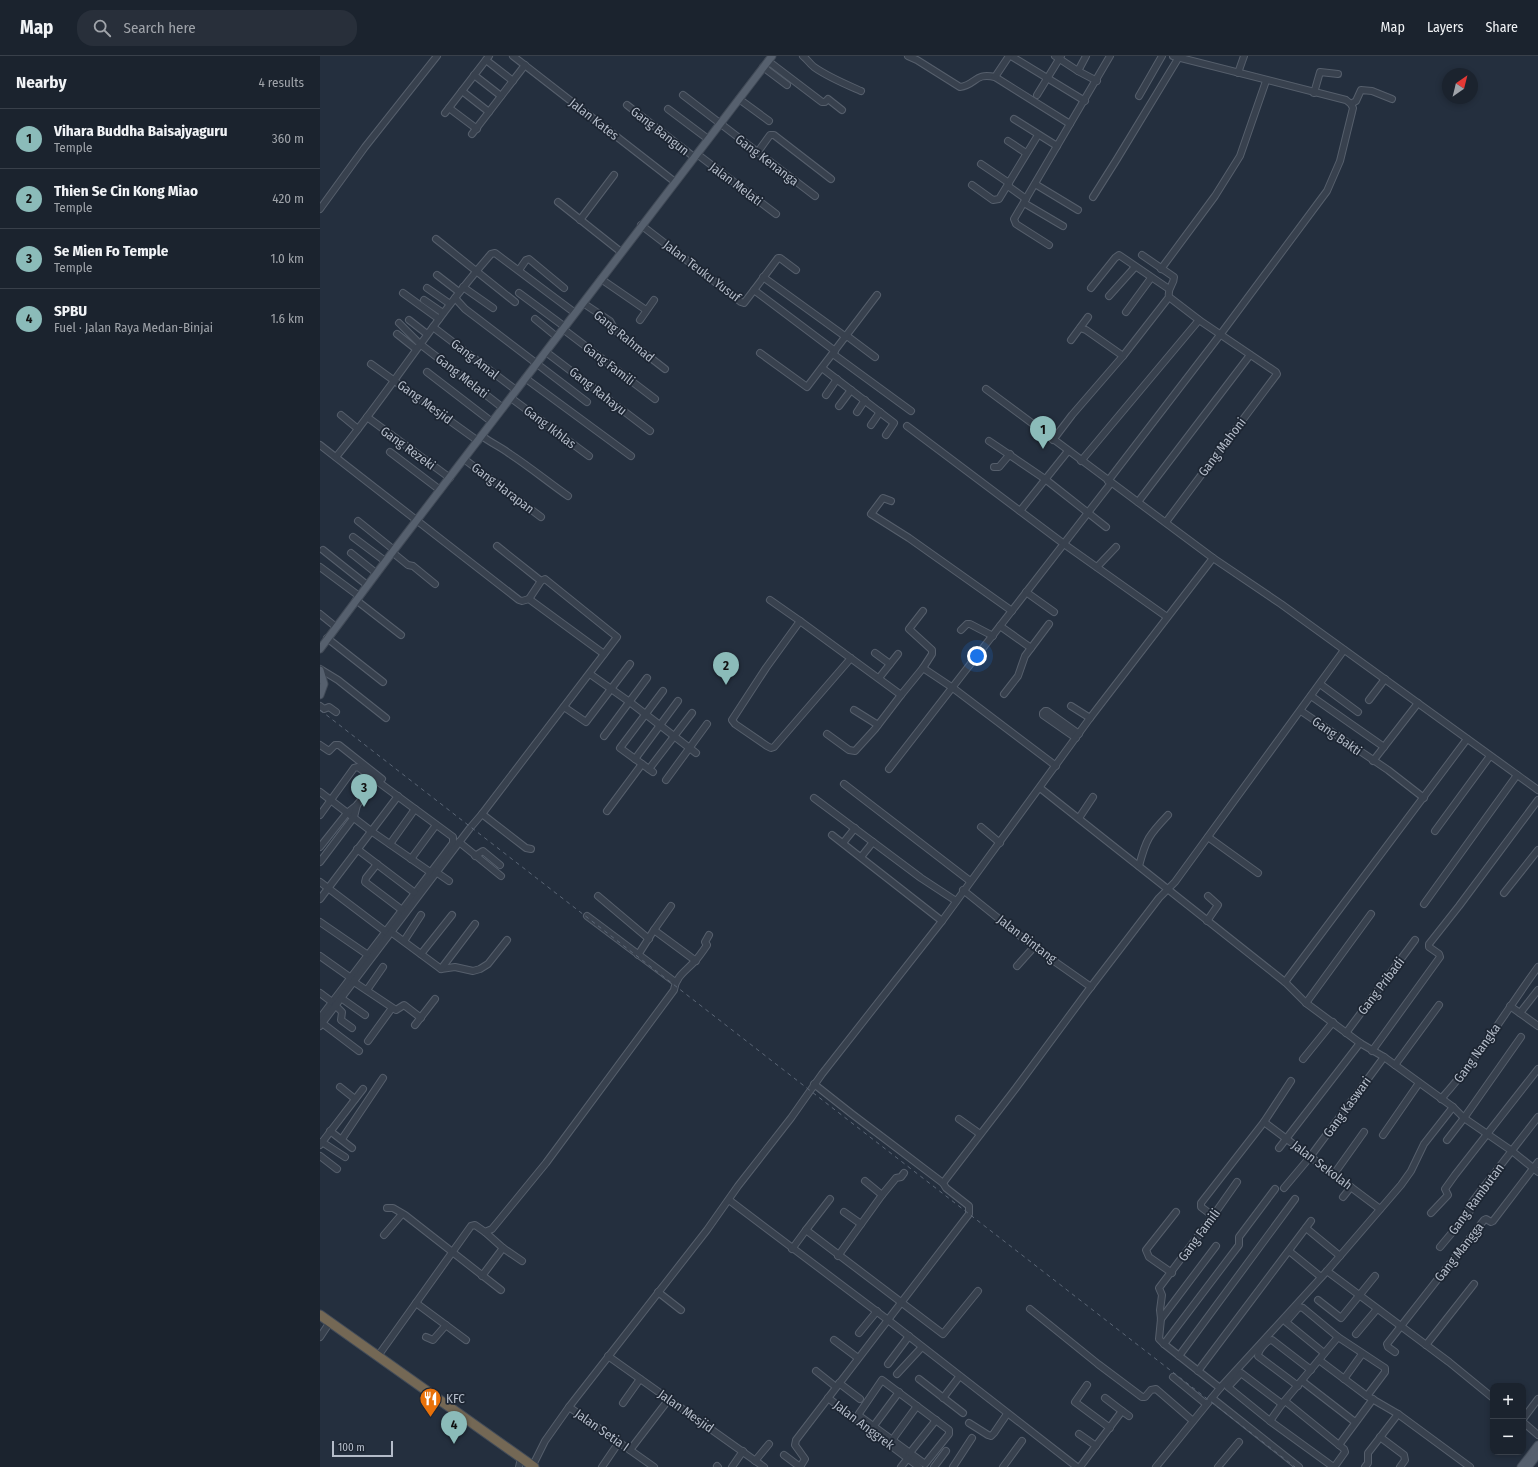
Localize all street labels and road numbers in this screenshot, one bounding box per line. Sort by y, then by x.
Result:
street label: Jalan Kates [566,95,622,143]
street label: Gang Bangun [628,104,692,158]
street label: Gang Kenanga [732,131,802,189]
street label: Jalan Melati [707,159,765,209]
street label: Jalan Teuku Yusuf [660,237,744,306]
street label: Gang Rahmad [591,307,657,365]
street label: Gang Amal [448,336,502,383]
street label: Gang Famili [580,340,638,388]
street label: Gang Melati [433,351,491,401]
street label: Gang Rahayu [566,364,630,418]
street label: Gang Mesjid [394,377,456,427]
street label: Gang Ikhlas [521,403,579,452]
street label: Gang Mahoni [1195,415,1249,479]
street label: Gang Rezeki [378,423,438,473]
street label: Gang Harapan [469,460,537,516]
street label: Gang Bakti [1309,714,1365,758]
street label: Jalan Bintang [994,912,1060,967]
street label: Gang Pribadi [1355,954,1407,1018]
street label: Gang Nangka [1451,1021,1503,1085]
street label: Gang Kaswari [1320,1074,1374,1140]
street label: Jalan Sekolah [1289,1137,1355,1193]
street label: Gang Rambutan [1445,1161,1507,1237]
street label: Gang Famili [1175,1206,1223,1264]
street label: Gang Mangga [1431,1220,1487,1284]
street label: Jalan Mesjid [655,1386,717,1436]
street label: Jalan Anggrek [831,1397,898,1453]
street label: Jalan Setia I [572,1406,632,1454]

